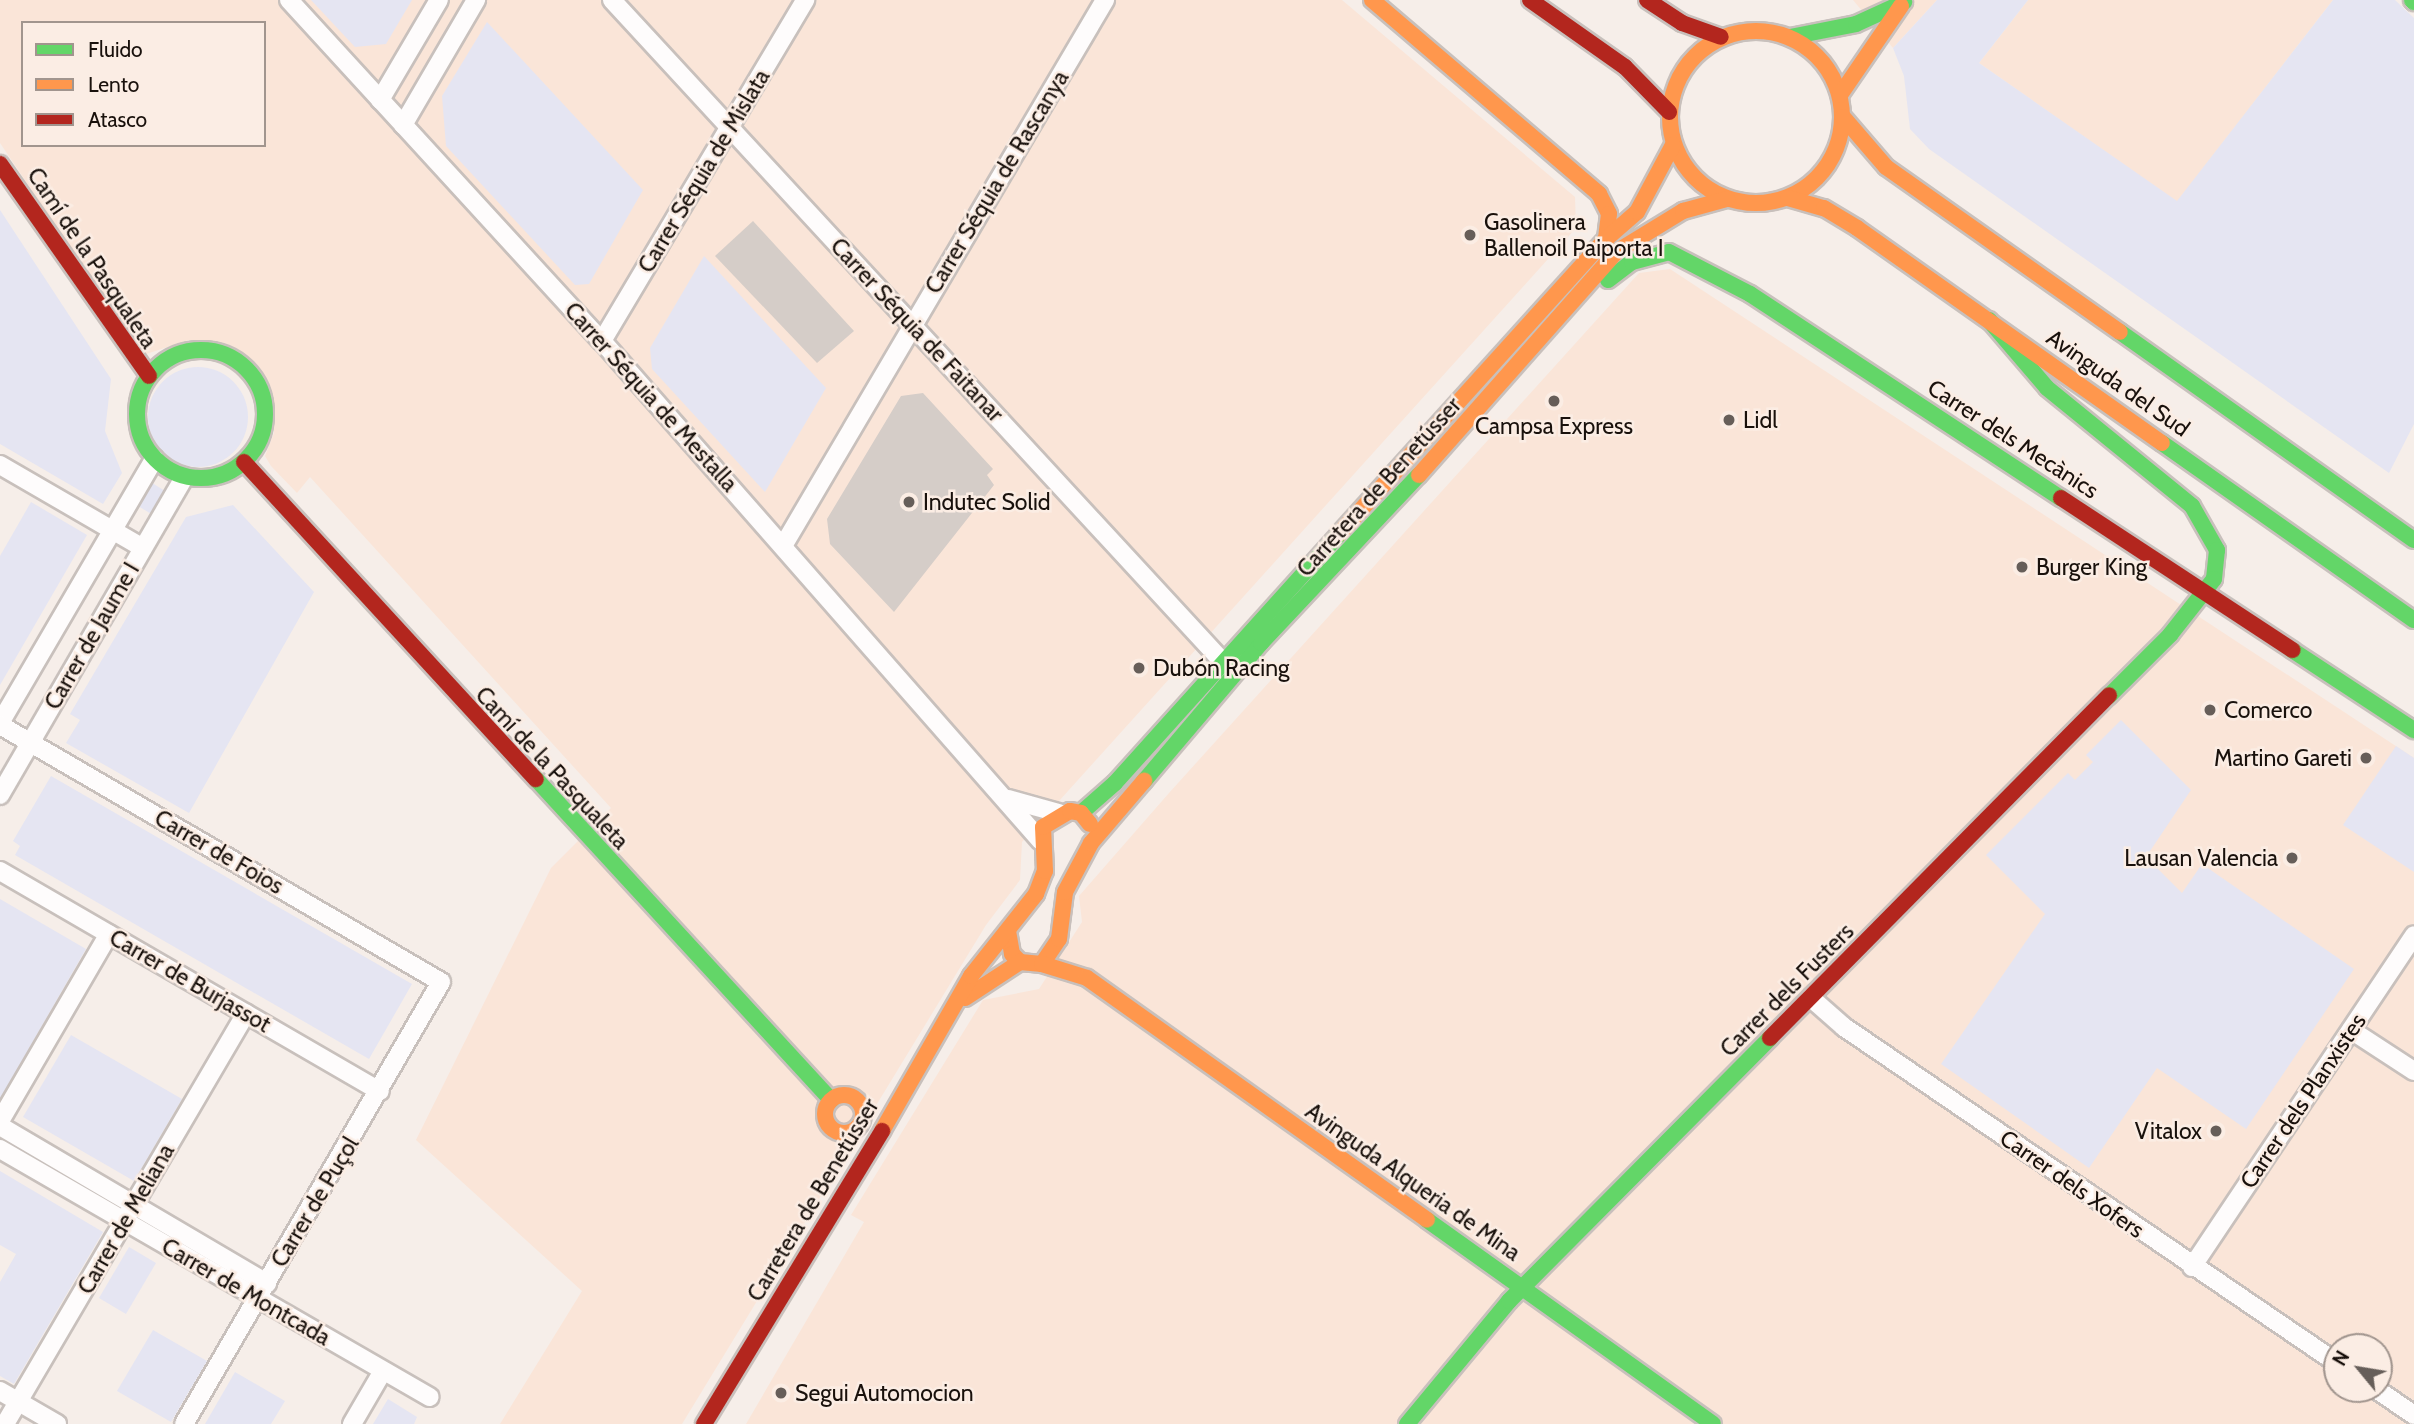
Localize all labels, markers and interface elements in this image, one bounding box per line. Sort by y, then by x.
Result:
legend [21,21,266,147]
text: Fluido [88,37,143,62]
street label: Carrer Séquia de Mislata [632,64,776,278]
street label: Carrer Séquia de Rascanya [919,65,1075,299]
text: Lento [88,72,139,97]
text: Atasco [88,107,147,132]
street label: Camí de la Pasqualeta [21,162,163,354]
place label: Gasolinera Ballenoil Paiporta I [1484,208,1664,262]
marker: Gasolinera Ballenoil Paiporta I [1462,227,1478,243]
street label: Carrer Séquia de Faitanar [825,232,1009,428]
street label: Carrer Séquia de Mestalla [559,297,743,497]
street label: Avinguda del Sud [2041,323,2195,443]
street label: Carrer dels Mecànics [1923,374,2103,504]
street label: Carretera de Benetússer [1291,392,1467,582]
marker: Campsa Express [1546,393,1562,409]
place label: Lidl [1743,406,1778,434]
place label: Campsa Express [1475,412,1633,440]
marker: Lidl [1721,412,1737,428]
place label: Indutec Solid [923,488,1051,516]
marker: Indutec Solid [901,494,917,510]
place label: Burger King [2036,553,2147,581]
street label: Carrer de Jaume I [39,558,145,714]
marker: Burger King [2014,559,2030,575]
place label: Dubón Racing [1153,654,1290,682]
marker: Dubón Racing [1131,660,1147,676]
street label: Camí de la Pasqualeta [470,681,634,855]
place label: Comerco [2224,696,2312,724]
marker: Comerco [2202,702,2218,718]
place label: Martino Gareti [2214,744,2352,772]
marker: Martino Gareti [2358,750,2374,766]
street label: Carrer de Foios [150,804,288,900]
place label: Lausan Valencia [2124,844,2278,872]
marker: Lausan Valencia [2284,850,2300,866]
street label: Carrer dels Fusters [1715,918,1859,1062]
street label: Carrer de Burjassot [105,924,275,1038]
street label: Carrer dels Planxistes [2234,1008,2372,1194]
street label: Carretera de Benetússer [741,1094,885,1306]
street label: Avinguda Alqueria de Mina [1300,1097,1526,1267]
place label: Vitalox [2135,1117,2202,1145]
marker: Vitalox [2208,1123,2224,1139]
street label: Carrer dels Xofers [1995,1124,2149,1244]
street label: Carrer de Puçol [265,1132,365,1272]
street label: Carrer de Meliana [72,1139,180,1299]
street label: Carrer de Montcada [157,1233,335,1351]
north arrow [2323,1333,2393,1403]
text: N [2328,1347,2354,1370]
place label: Segui Automocion [795,1379,974,1407]
marker: Segui Automocion [773,1385,789,1401]

